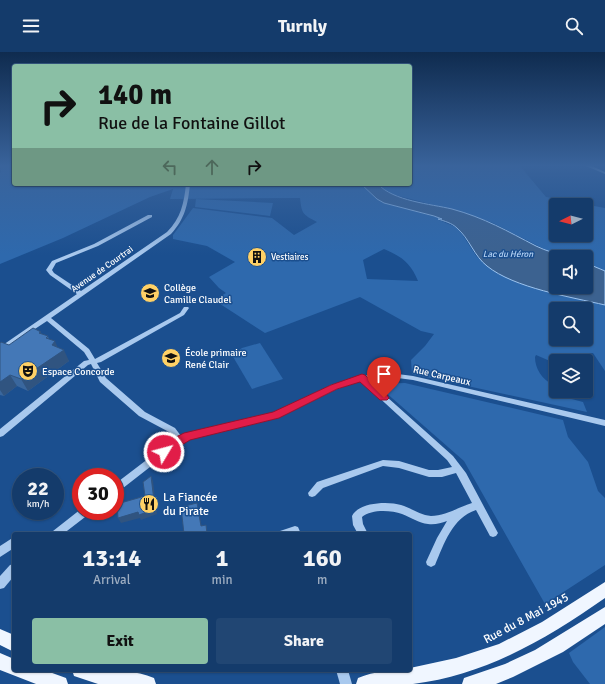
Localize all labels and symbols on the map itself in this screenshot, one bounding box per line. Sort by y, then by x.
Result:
north arrow [549,198,593,242]
street label: Avenue de Courtrai [69,244,135,295]
building icon: Vestiaires [246,246,268,268]
water label: Lac du Héron [483,249,534,260]
place label: Vestiaires [271,252,308,263]
school or university icon: Collège Camille Claudel [139,282,161,304]
place label: Collège Camille Claudel [164,282,231,306]
place label: École primaire René Clair [185,346,247,371]
school or university icon: École primaire René Clair [160,347,182,369]
pin [367,357,401,398]
theatre icon: Espace Concorde [17,360,39,382]
street label: Rue Carpeaux [412,364,472,389]
place label: Espace Concorde [42,366,115,378]
position arrow [143,431,185,473]
speed limit sign: 30 [72,468,124,520]
place label: La Fiancée du Pirate [163,490,218,519]
restaurant icon: La Fiancée du Pirate [138,493,160,515]
street label: Rue du 8 Mai 1945 [481,590,571,647]

